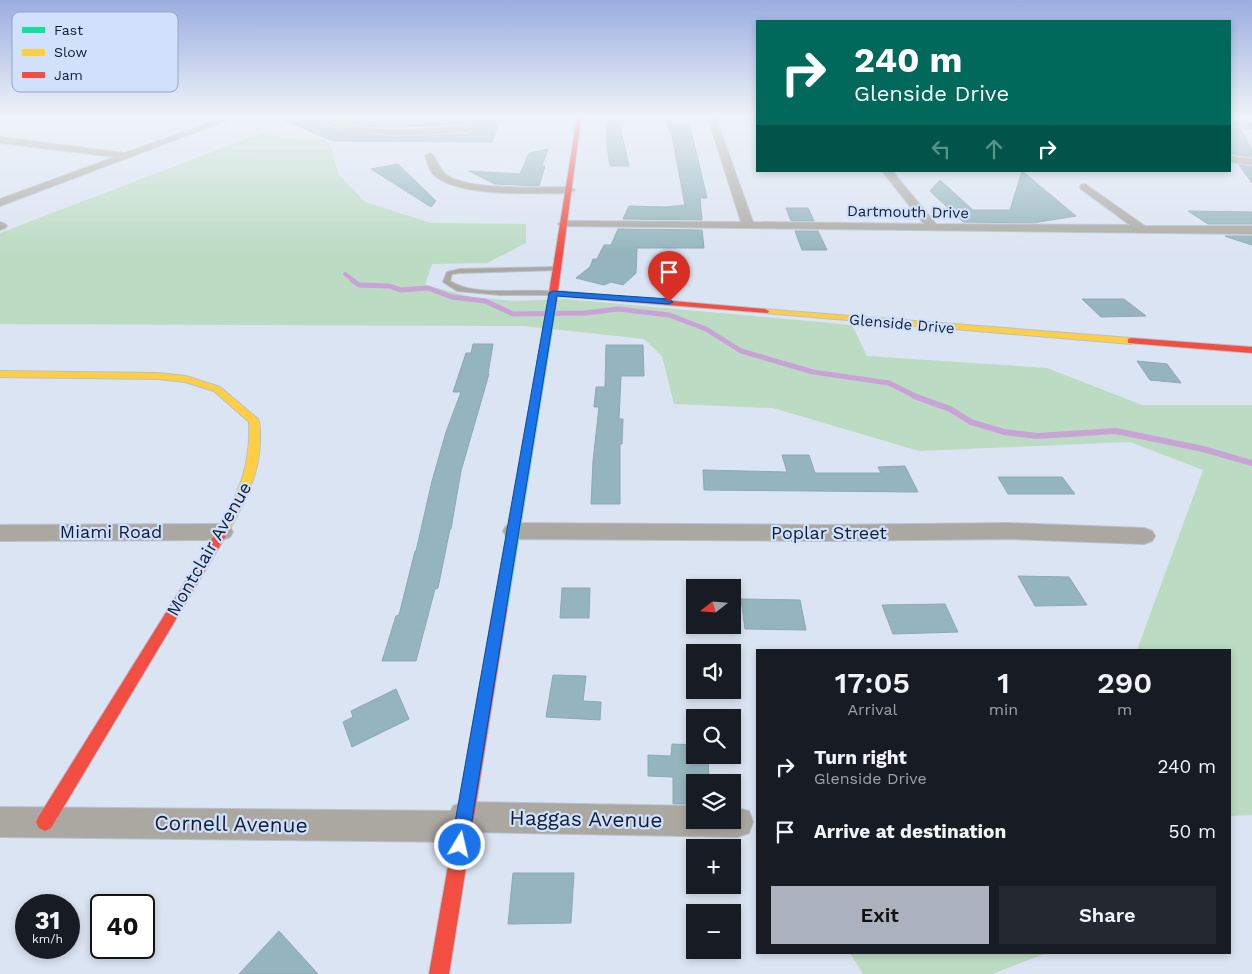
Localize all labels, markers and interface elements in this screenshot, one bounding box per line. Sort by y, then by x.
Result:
legend [12,12,178,92]
text: Fast [54,22,83,38]
text: 240 m [854,39,963,81]
icon: right [771,40,836,105]
text: Slow [54,44,87,60]
text: Jam [54,67,83,83]
text: Glenside Drive [854,81,1009,106]
icon: left [927,135,955,163]
icon: ahead [980,135,1008,163]
icon: right [1033,135,1061,163]
street label: Dartmouth Drive [847,202,969,222]
pin [648,251,690,302]
icon: arrive [655,258,683,286]
street label: Glenside Drive [849,310,955,338]
street label: Montclair Avenue [162,478,255,619]
street label: Miami Road [60,521,162,542]
street label: Poplar Street [771,522,887,543]
north arrow [686,579,741,634]
map controls [686,579,741,959]
button: sound [686,644,741,699]
text: 17:05 [835,665,910,700]
text: 1 [997,665,1010,700]
text: 290 [1097,665,1152,700]
text: Arrival [847,700,897,719]
text: min [989,700,1018,719]
text: m [1117,700,1132,719]
button: search [686,709,741,764]
text: Turn right [814,746,907,769]
icon: right [771,753,799,781]
text: 240 m [1157,755,1216,778]
text: Glenside Drive [814,769,927,788]
button: layers [686,774,741,829]
street label: Haggas Avenue [509,805,663,832]
street label: Cornell Avenue [154,810,308,837]
position arrow [433,818,485,870]
icon: arrive [771,818,799,846]
text: Arrive at destination [814,820,1006,843]
text: 50 m [1169,820,1216,843]
button: + [686,839,741,894]
button: Exit [771,886,989,944]
button: Share [999,886,1216,944]
speed limit sign: 40 [90,894,155,959]
button: − [686,904,741,959]
text: 31 [35,906,60,935]
text: km/h [32,932,63,946]

